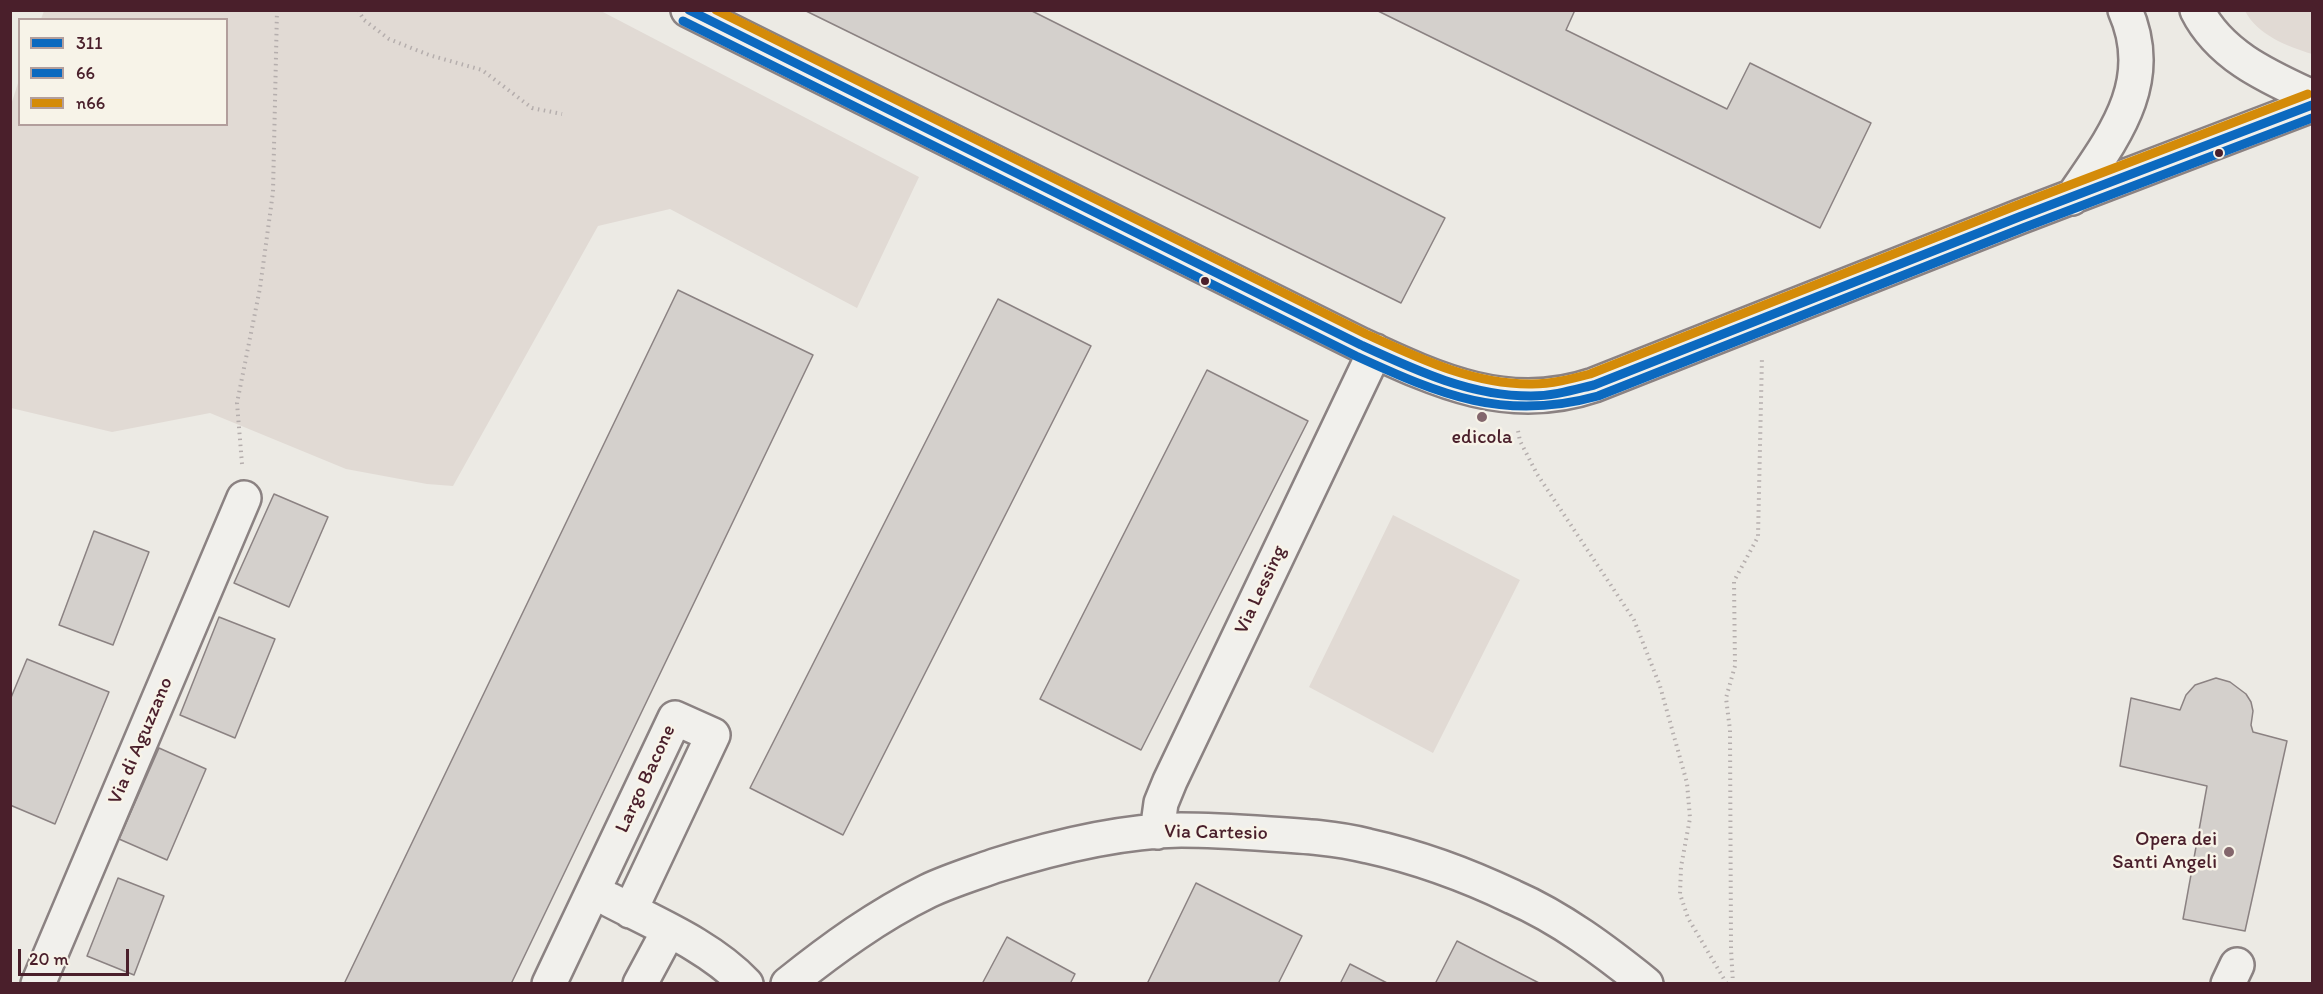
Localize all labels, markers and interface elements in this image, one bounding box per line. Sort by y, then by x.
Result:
legend [18,18,228,126]
text: 311 [76,32,103,54]
text: 66 [76,62,95,84]
text: n66 [76,92,105,114]
unlabelled marker [2213,147,2225,159]
unlabelled marker [1199,275,1211,287]
marker: edicola [1475,410,1489,424]
place label: edicola [1451,426,1513,450]
street label: Via Lessing [1230,542,1292,638]
street label: Via di Aguzzano [103,674,179,808]
street label: Largo Bacone [611,721,681,837]
street label: Via Cartesio [1164,820,1268,846]
place label: Opera dei Santi Angeli [2112,828,2217,875]
marker: Opera dei Santi Angeli [2222,845,2236,859]
scale bar [21,937,132,975]
text: 20 m [29,948,69,970]

